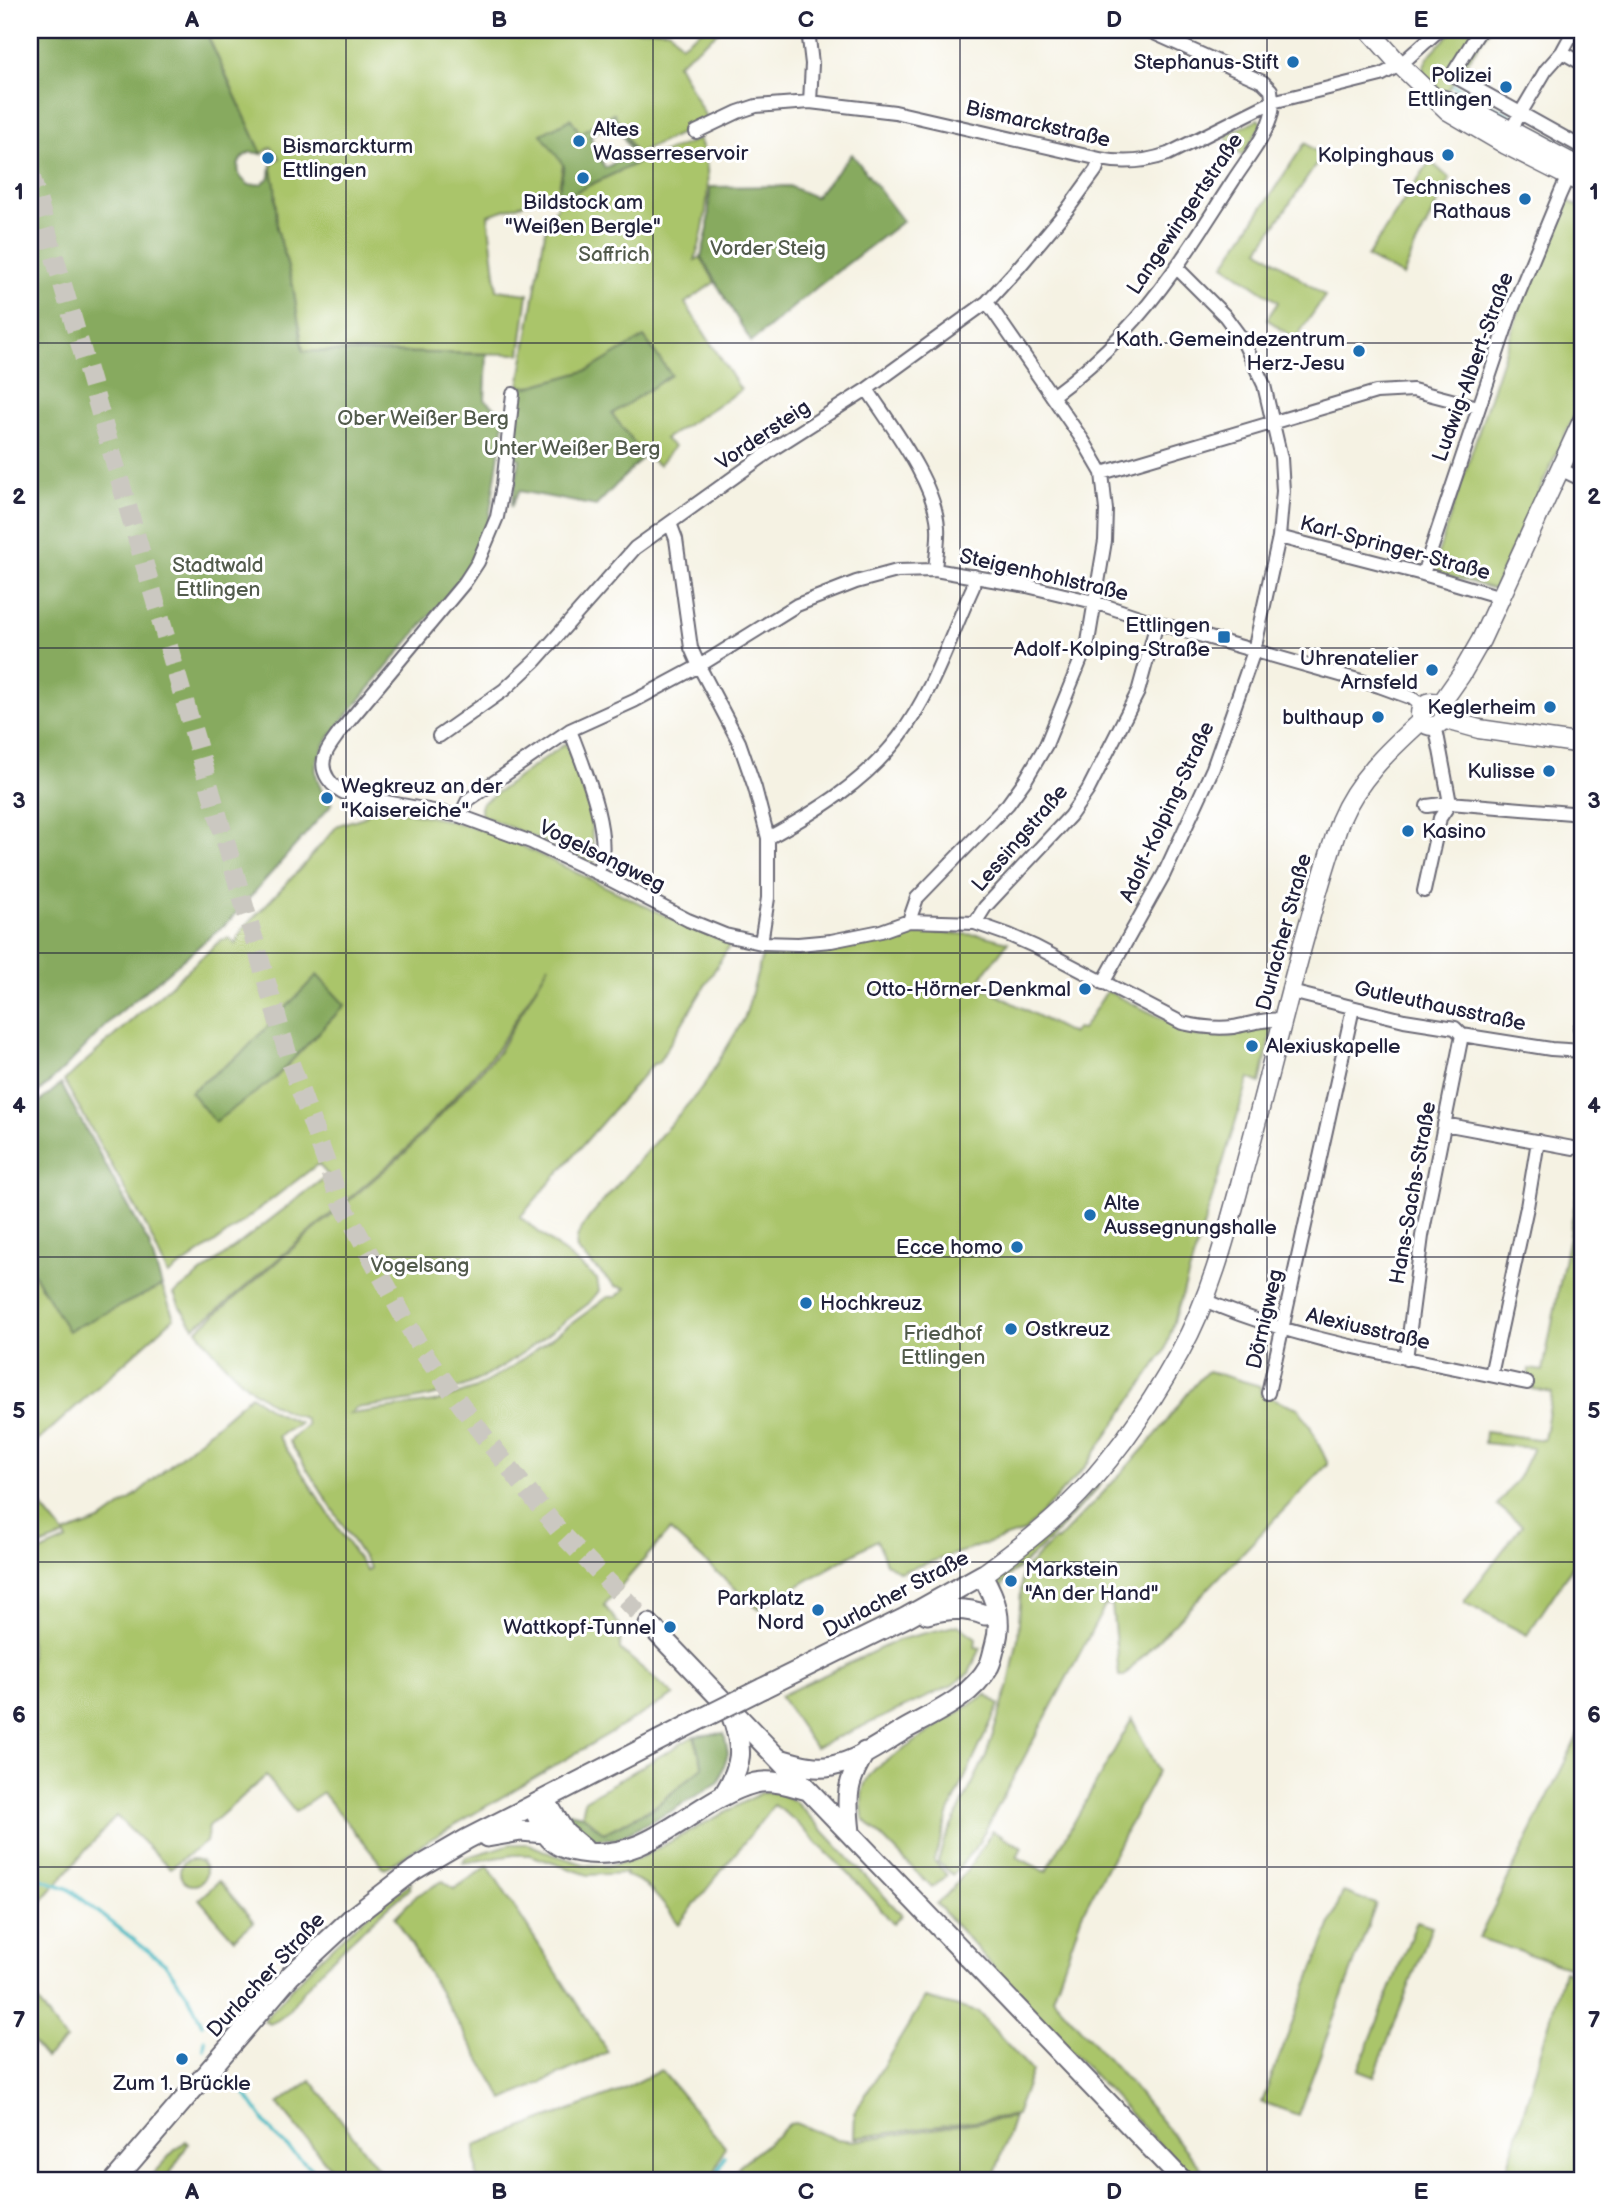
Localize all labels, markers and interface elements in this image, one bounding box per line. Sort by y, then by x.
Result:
text: A [184,6,200,34]
text: B [491,6,507,34]
text: C [798,6,814,34]
text: D [1106,6,1122,34]
text: E [1414,6,1429,34]
place label: Stephanus-Stift [1134,50,1280,75]
marker: Stephanus-Stift [1285,54,1301,70]
place label: Polizei Ettlingen [1407,63,1492,112]
marker: Polizei Ettlingen [1498,79,1514,95]
street label: Bismarckstraße [963,95,1113,153]
place label: Altes Wasserreservoir [593,117,748,166]
street label: Langewingertstraße [1122,129,1248,299]
marker: Altes Wasserreservoir [571,133,587,149]
place label: Bismarckturm Ettlingen [282,134,413,183]
place label: Kolpinghaus [1317,143,1434,168]
marker: Kolpinghaus [1440,147,1456,163]
marker: Bismarckturm Ettlingen [260,150,276,166]
marker: Bildstock am "Weißen Bergle" [575,170,591,186]
place label: Technisches Rathaus [1393,175,1511,224]
text: 1 [14,178,24,206]
text: 1 [1589,178,1599,206]
place label: Bildstock am "Weißen Bergle" [505,190,661,239]
marker: Technisches Rathaus [1517,191,1533,207]
park label: Vorder Steig [710,236,826,261]
park label: Saffrich [578,242,650,267]
street label: Ludwig-Albert-Straße [1427,269,1519,465]
place label: Kath. Gemeindezentrum Herz-Jesu [1116,327,1345,376]
marker: Kath. Gemeindezentrum Herz-Jesu [1351,343,1367,359]
street label: Vordersteig [711,394,815,476]
park label: Ober Weißer Berg [337,406,509,431]
park label: Unter Weißer Berg [484,436,660,461]
text: 2 [12,483,26,511]
text: 2 [1587,483,1601,511]
street label: Karl-Springer-Straße [1297,511,1493,585]
street label: Steigenhohlstraße [957,543,1131,607]
park label: Stadtwald Ettlingen [172,553,264,602]
place label: Ettlingen Adolf-Kolping-Straße [1014,613,1210,662]
marker: Ettlingen Adolf-Kolping-Straße [1216,629,1232,645]
place label: Uhrenatelier Arnsfeld [1300,646,1418,695]
marker: Uhrenatelier Arnsfeld [1424,662,1440,678]
place label: Keglerheim [1427,695,1536,720]
marker: Keglerheim [1542,699,1558,715]
place label: bulthaup [1282,705,1364,730]
marker: bulthaup [1370,709,1386,725]
street label: Adolf-Kolping-Straße [1114,718,1220,906]
place label: Kulisse [1467,759,1535,784]
marker: Kulisse [1541,763,1557,779]
place label: Wegkreuz an der "Kaisereiche" [341,774,503,823]
street label: Lessingstraße [967,779,1073,897]
text: 3 [12,787,26,815]
text: 3 [1587,787,1601,815]
marker: Wegkreuz an der "Kaisereiche" [319,790,335,806]
street label: Vogelsangweg [535,815,669,897]
place label: Kasino [1422,819,1486,844]
marker: Kasino [1400,823,1416,839]
street label: Durlacher Straße [1251,851,1317,1013]
street label: Gutleuthausstraße [1352,976,1528,1036]
place label: Otto-Hörner-Denkmal [866,977,1071,1002]
marker: Otto-Hörner-Denkmal [1077,981,1093,997]
place label: Alexiuskapelle [1266,1034,1401,1059]
marker: Alexiuskapelle [1244,1038,1260,1054]
text: 4 [12,1092,26,1120]
text: 4 [1587,1092,1601,1120]
street label: Hans-Sachs-Straße [1385,1100,1441,1286]
place label: Alte Aussegnungshalle [1104,1191,1277,1240]
marker: Alte Aussegnungshalle [1082,1207,1098,1223]
place label: Ecce homo [896,1235,1003,1260]
marker: Ecce homo [1009,1239,1025,1255]
park label: Vogelsang [371,1253,469,1278]
street label: Dörnigweg [1241,1267,1289,1371]
place label: Hochkreuz [820,1291,923,1316]
marker: Hochkreuz [798,1295,814,1311]
street label: Alexiusstraße [1304,1303,1432,1355]
place label: Ostkreuz [1025,1317,1110,1342]
park label: Friedhof Ettlingen [901,1321,985,1370]
marker: Ostkreuz [1003,1321,1019,1337]
text: 5 [12,1397,26,1425]
text: 5 [1587,1397,1601,1425]
street label: Durlacher Straße [819,1545,973,1643]
place label: Markstein "An der Hand" [1025,1557,1159,1606]
marker: Markstein "An der Hand" [1003,1573,1019,1589]
place label: Parkplatz Nord [717,1586,805,1635]
marker: Parkplatz Nord [810,1602,826,1618]
place label: Wattkopf-Tunnel [503,1615,656,1640]
marker: Wattkopf-Tunnel [662,1619,678,1635]
text: 6 [12,1701,26,1729]
text: 6 [1587,1701,1601,1729]
street label: Durlacher Straße [202,1907,330,2043]
text: 7 [13,2006,26,2034]
text: 7 [1588,2006,1601,2034]
marker: Zum 1. Brückle [174,2051,190,2067]
place label: Zum 1. Brückle [112,2071,251,2096]
text: A [184,2178,200,2206]
text: B [491,2178,507,2206]
text: C [798,2178,814,2206]
text: D [1106,2178,1122,2206]
text: E [1414,2178,1429,2206]

